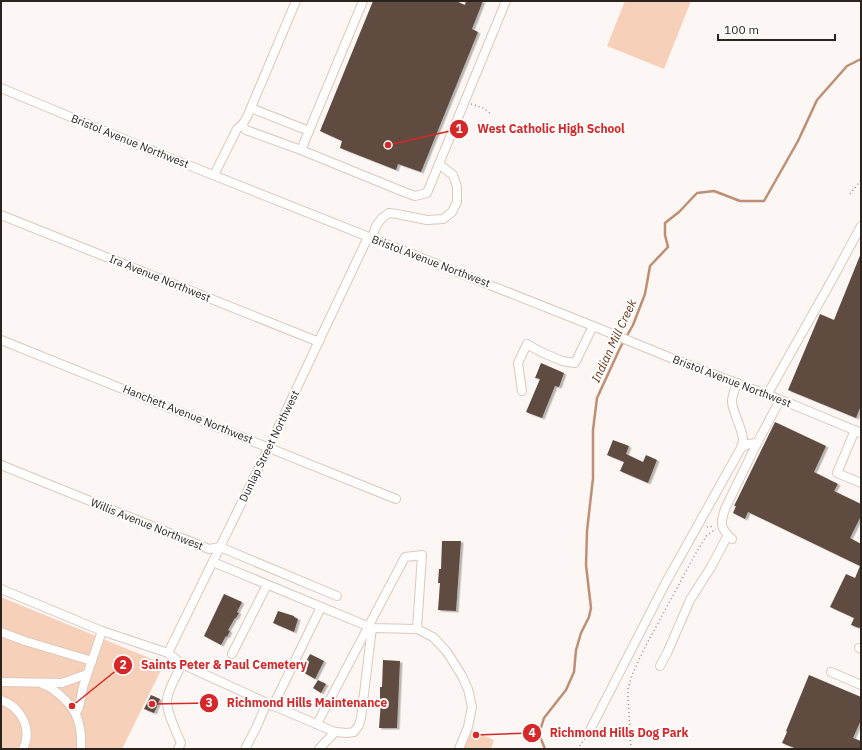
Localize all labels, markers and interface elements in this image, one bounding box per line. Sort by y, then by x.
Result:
scale bar [718,16,835,42]
text: 100 m [724,22,759,37]
street label: Bristol Avenue Northwest [69,111,191,171]
callout: West Catholic High School [449,117,633,141]
text: 1 [455,121,463,136]
text: West Catholic High School [477,121,625,136]
street label: Bristol Avenue Northwest [370,232,492,290]
street label: Ira Avenue Northwest [107,251,213,305]
water label: Indian Mill Creek [588,296,640,385]
street label: Bristol Avenue Northwest [671,352,793,410]
street label: Hanchett Avenue Northwest [121,381,255,447]
street label: Dunlap Street Northwest [236,388,302,504]
street label: Willis Avenue Northwest [89,495,205,553]
callout: Saints Peter & Paul Cemetery [113,653,315,677]
text: 2 [119,657,127,672]
text: Saints Peter & Paul Cemetery [141,657,308,672]
callout: Richmond Hills Maintenance [199,691,395,715]
text: 3 [205,695,213,710]
text: Richmond Hills Maintenance [227,695,387,710]
callout: Richmond Hills Dog Park [522,721,696,745]
text: 4 [528,725,536,740]
text: Richmond Hills Dog Park [550,725,688,740]

